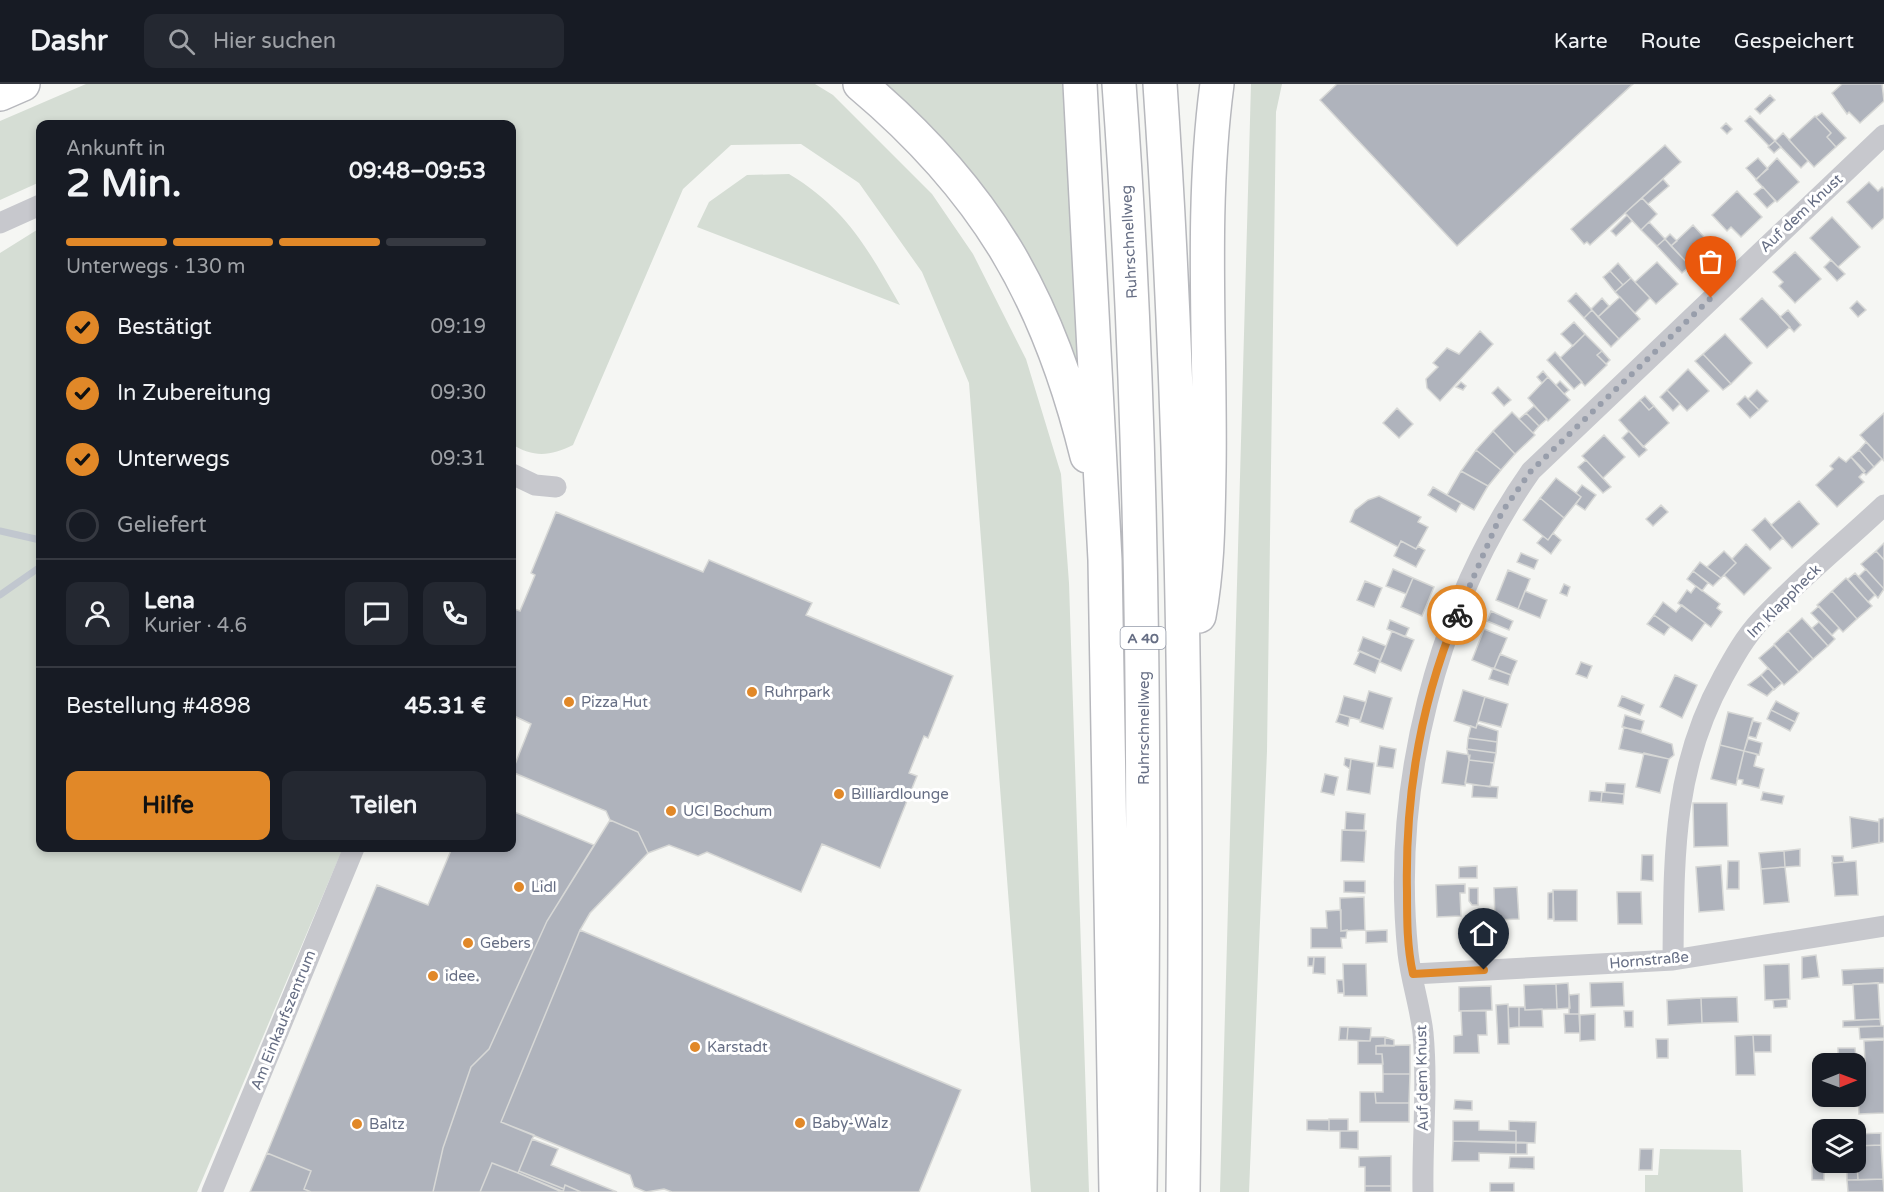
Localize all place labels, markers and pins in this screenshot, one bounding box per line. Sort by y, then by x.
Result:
pin [1685,236,1736,298]
place label: Ruhrpark [764,683,831,701]
marker: Ruhrpark [745,685,759,699]
place label: Pizza Hut [581,693,648,711]
marker: Pizza Hut [562,695,576,709]
place label: Billiardlounge [851,785,949,803]
marker: Billiardlounge [832,787,846,801]
place label: UCI Bochum [683,802,772,820]
marker: UCI Bochum [664,804,678,818]
place label: Lidl [531,878,557,896]
marker: Lidl [512,880,526,894]
pin [1458,908,1509,970]
place label: Gebers [480,934,531,952]
marker: Gebers [461,936,475,950]
place label: idee. [445,967,479,985]
marker: idee. [426,969,440,983]
place label: Karstadt [707,1038,768,1056]
marker: Karstadt [688,1040,702,1054]
place label: Baby-Walz [812,1114,888,1132]
place label: Baltz [369,1115,405,1133]
marker: Baby-Walz [793,1116,807,1130]
marker: Baltz [350,1117,364,1131]

